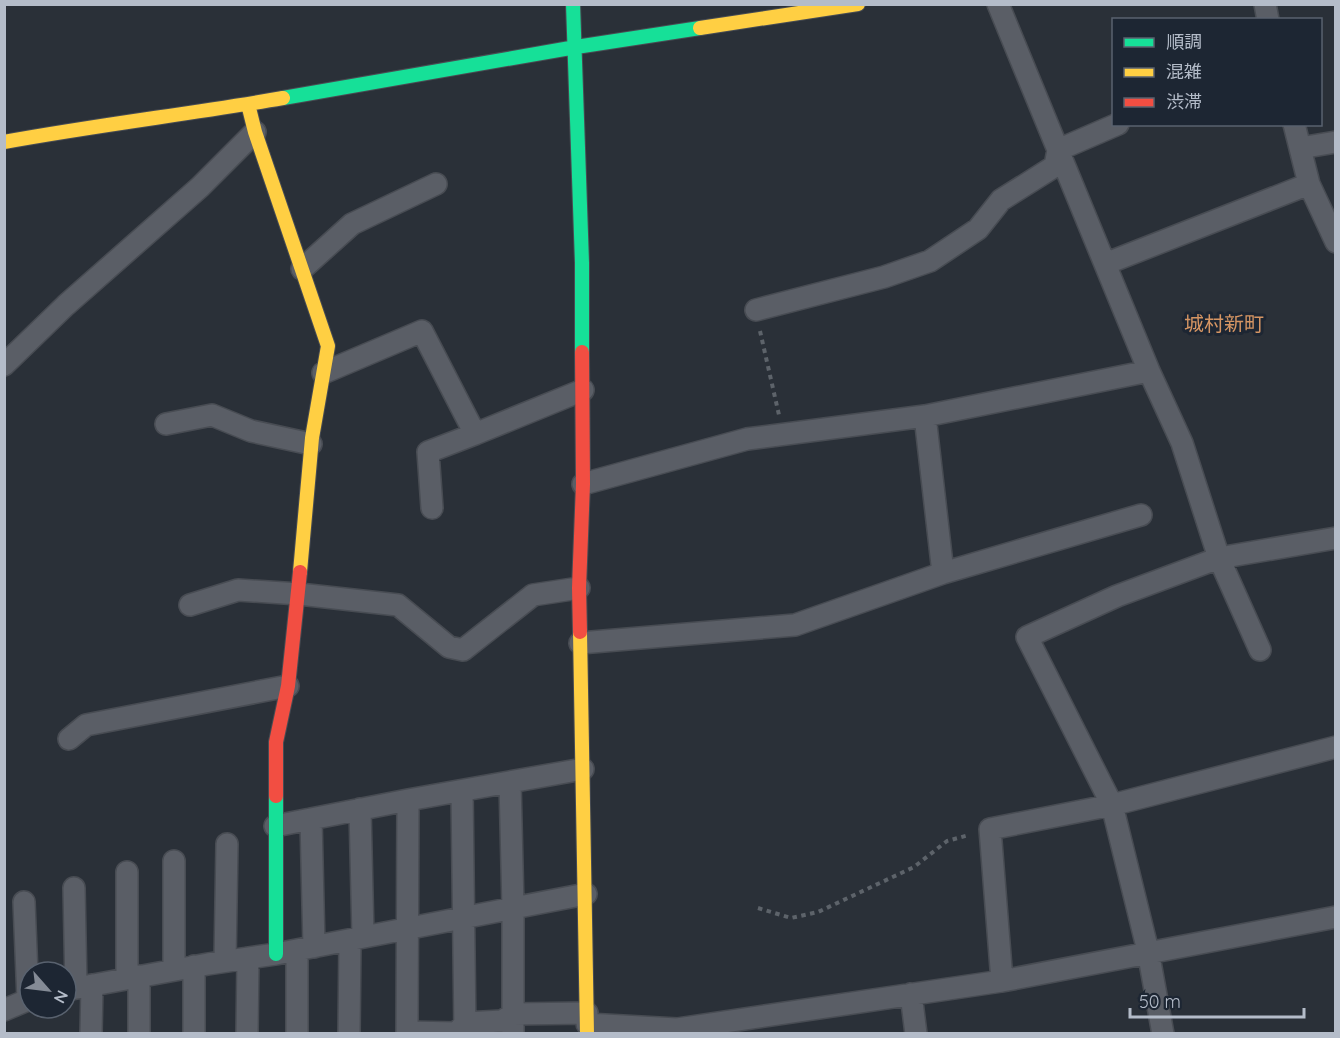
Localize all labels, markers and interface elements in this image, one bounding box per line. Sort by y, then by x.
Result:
legend [1112,18,1322,126]
text: 順調 [1166,30,1202,53]
text: 混雑 [1166,60,1202,83]
text: 渋滞 [1166,90,1202,113]
district label: 城村新町 [1184,311,1264,336]
north arrow [18,960,78,1020]
scale bar [1130,981,1304,1019]
text: N [50,987,73,1007]
text: 50 m [1139,990,1181,1013]

